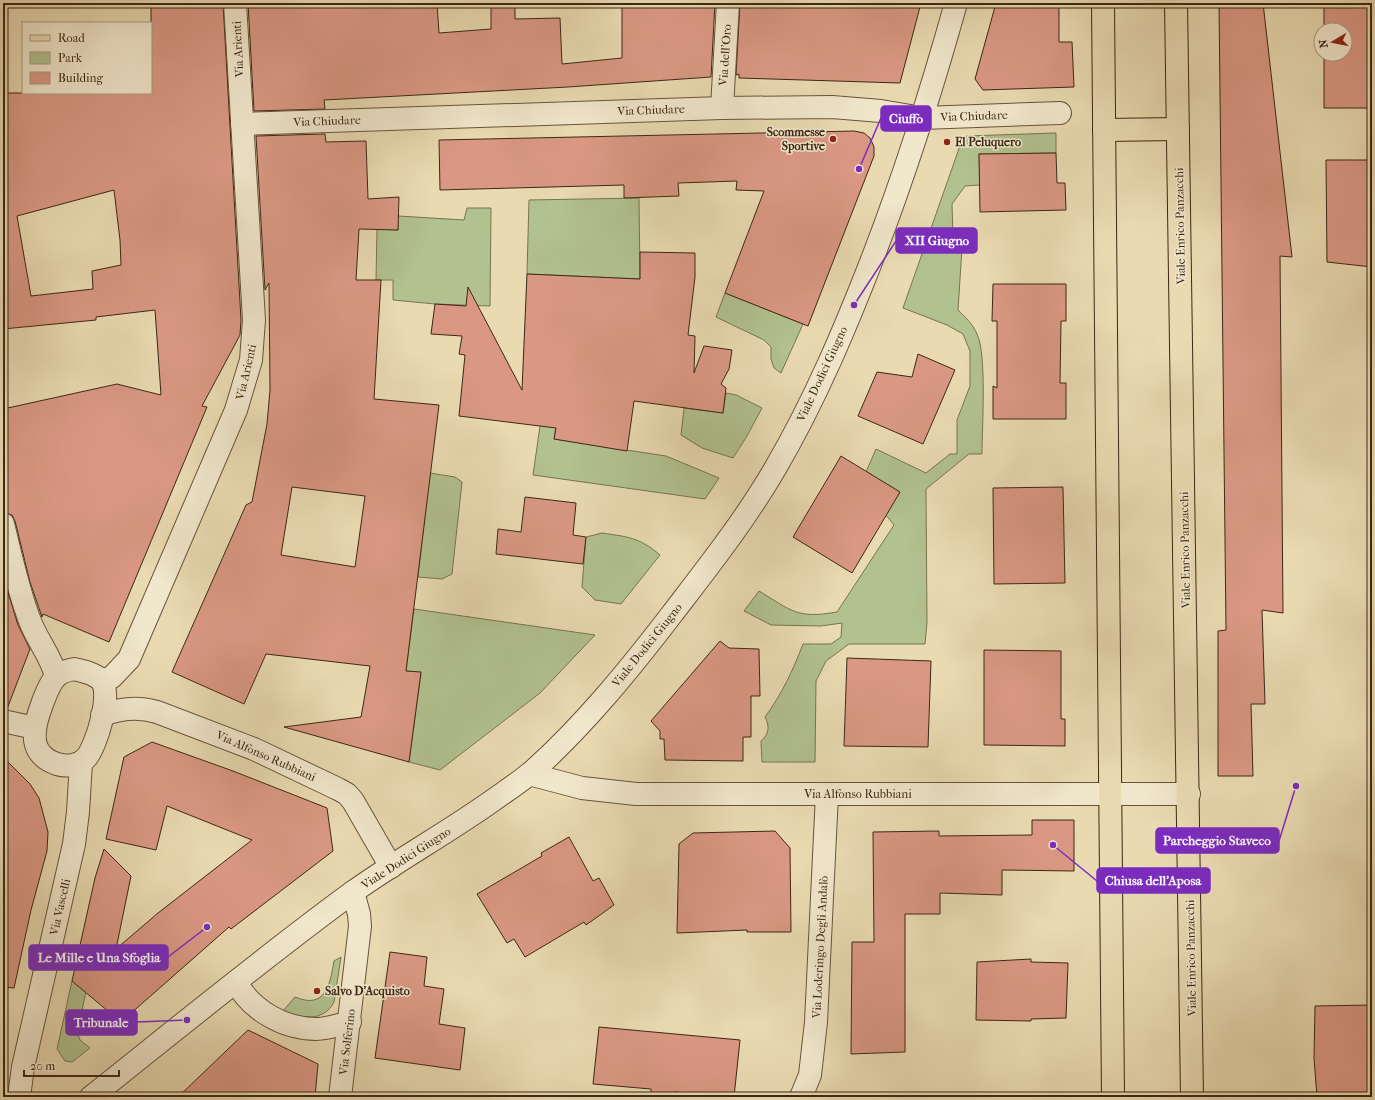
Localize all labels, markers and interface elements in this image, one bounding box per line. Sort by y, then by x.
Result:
street label: Via Arienti [230,20,247,79]
legend [22,22,152,94]
north arrow [1313,22,1353,62]
street label: Via dell'Oro [716,24,734,87]
text: Road [58,31,85,45]
text: N [1316,38,1331,49]
text: Park [58,51,83,65]
text: Building [58,71,103,85]
street label: Via Chiudare [616,102,685,118]
callout: Ciuffo [881,106,931,131]
street label: Via Chiudare [939,108,1008,124]
text: Ciuffo [889,111,923,126]
street label: Via Chiudare [292,113,361,129]
place label: Scommesse Sportive [767,125,825,154]
marker: Scommesse Sportive [828,134,838,144]
place label: El Peluquero [955,135,1021,150]
marker: El Peluquero [942,137,952,147]
street label: Viale Enrico Panzacchi [1172,167,1188,285]
callout: XII Giugno [896,228,977,253]
text: XII Giugno [904,233,970,249]
street label: Viale Dodici Giugno [793,324,850,425]
street label: Via Arienti [233,342,259,402]
street label: Viale Enrico Panzacchi [1177,491,1193,609]
street label: Viale Dodici Giugno [608,600,685,690]
street label: Via Alfonso Rubbiani [213,727,318,784]
street label: Via Alfonso Rubbiani [803,787,912,801]
street label: Viale Dodici Giugno [358,824,453,893]
callout: Parcheggio Staveco [1156,828,1279,853]
text: Parcheggio Staveco [1163,833,1271,849]
callout: Chiusa dell'Aposa [1097,868,1210,893]
text: Chiusa dell'Aposa [1105,873,1202,889]
street label: Via Loderingo Degli Andalò [809,875,831,1020]
street label: Via Vascelli [46,877,73,938]
street label: Viale Enrico Panzacchi [1183,899,1199,1017]
callout: Le Mille e Una Sfoglia [29,945,168,970]
text: Le Mille e Una Sfoglia [38,950,161,966]
place label: Salvo D'Acquisto [325,984,410,999]
marker: Salvo D'Acquisto [312,986,322,996]
street label: Via Solferino [336,1008,358,1077]
callout: Tribunale [66,1010,137,1035]
text: Tribunale [73,1015,129,1030]
scale bar [24,1052,119,1078]
text: 20 m [30,1059,55,1073]

